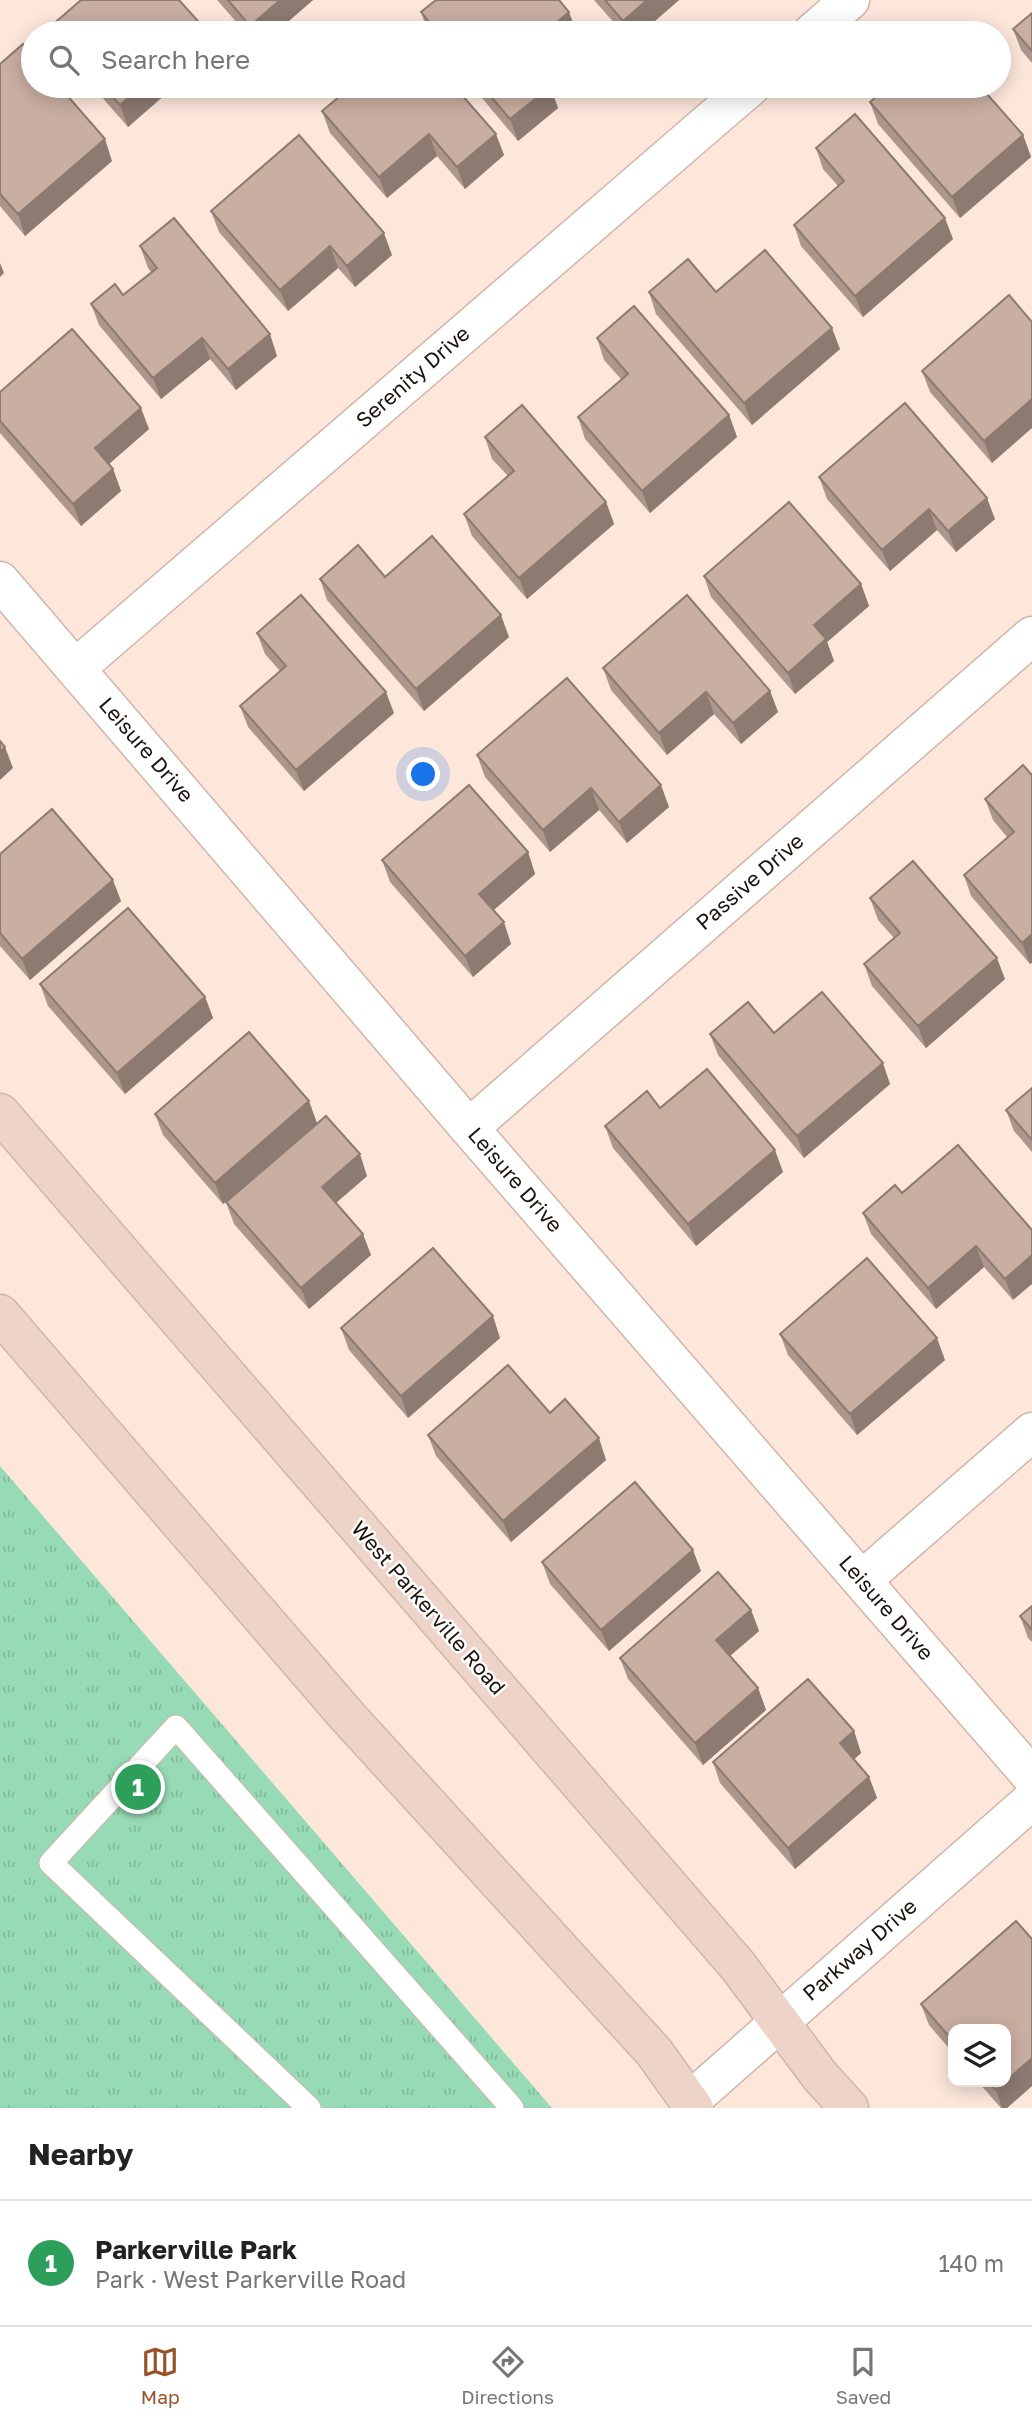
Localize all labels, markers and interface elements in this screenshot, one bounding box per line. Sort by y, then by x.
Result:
search box [21,21,1011,98]
icon: search [45,41,83,79]
text: Search here [101,44,250,75]
street label: Serenity Drive [350,320,475,433]
street label: Leisure Drive [94,691,199,807]
your location [406,757,440,791]
street label: Passive Drive [690,827,808,935]
street label: Leisure Drive [463,1121,568,1237]
street label: West Parkerville Road [346,1515,511,1700]
street label: Leisure Drive [834,1549,939,1665]
pin: 1 [115,1761,161,1813]
street label: Parkway Drive [797,1893,922,2006]
map controls [948,2024,1011,2087]
button: layers [948,2024,1011,2087]
text: Nearby [28,2136,133,2172]
text: Parkerville Park [95,2234,297,2265]
text: 1 [45,2249,57,2277]
text: 140 m [938,2249,1004,2277]
text: Park · West Parkerville Road [95,2265,406,2293]
tab: Map [141,2343,180,2408]
tab: Directions [461,2343,554,2408]
tab: Saved [836,2343,891,2408]

